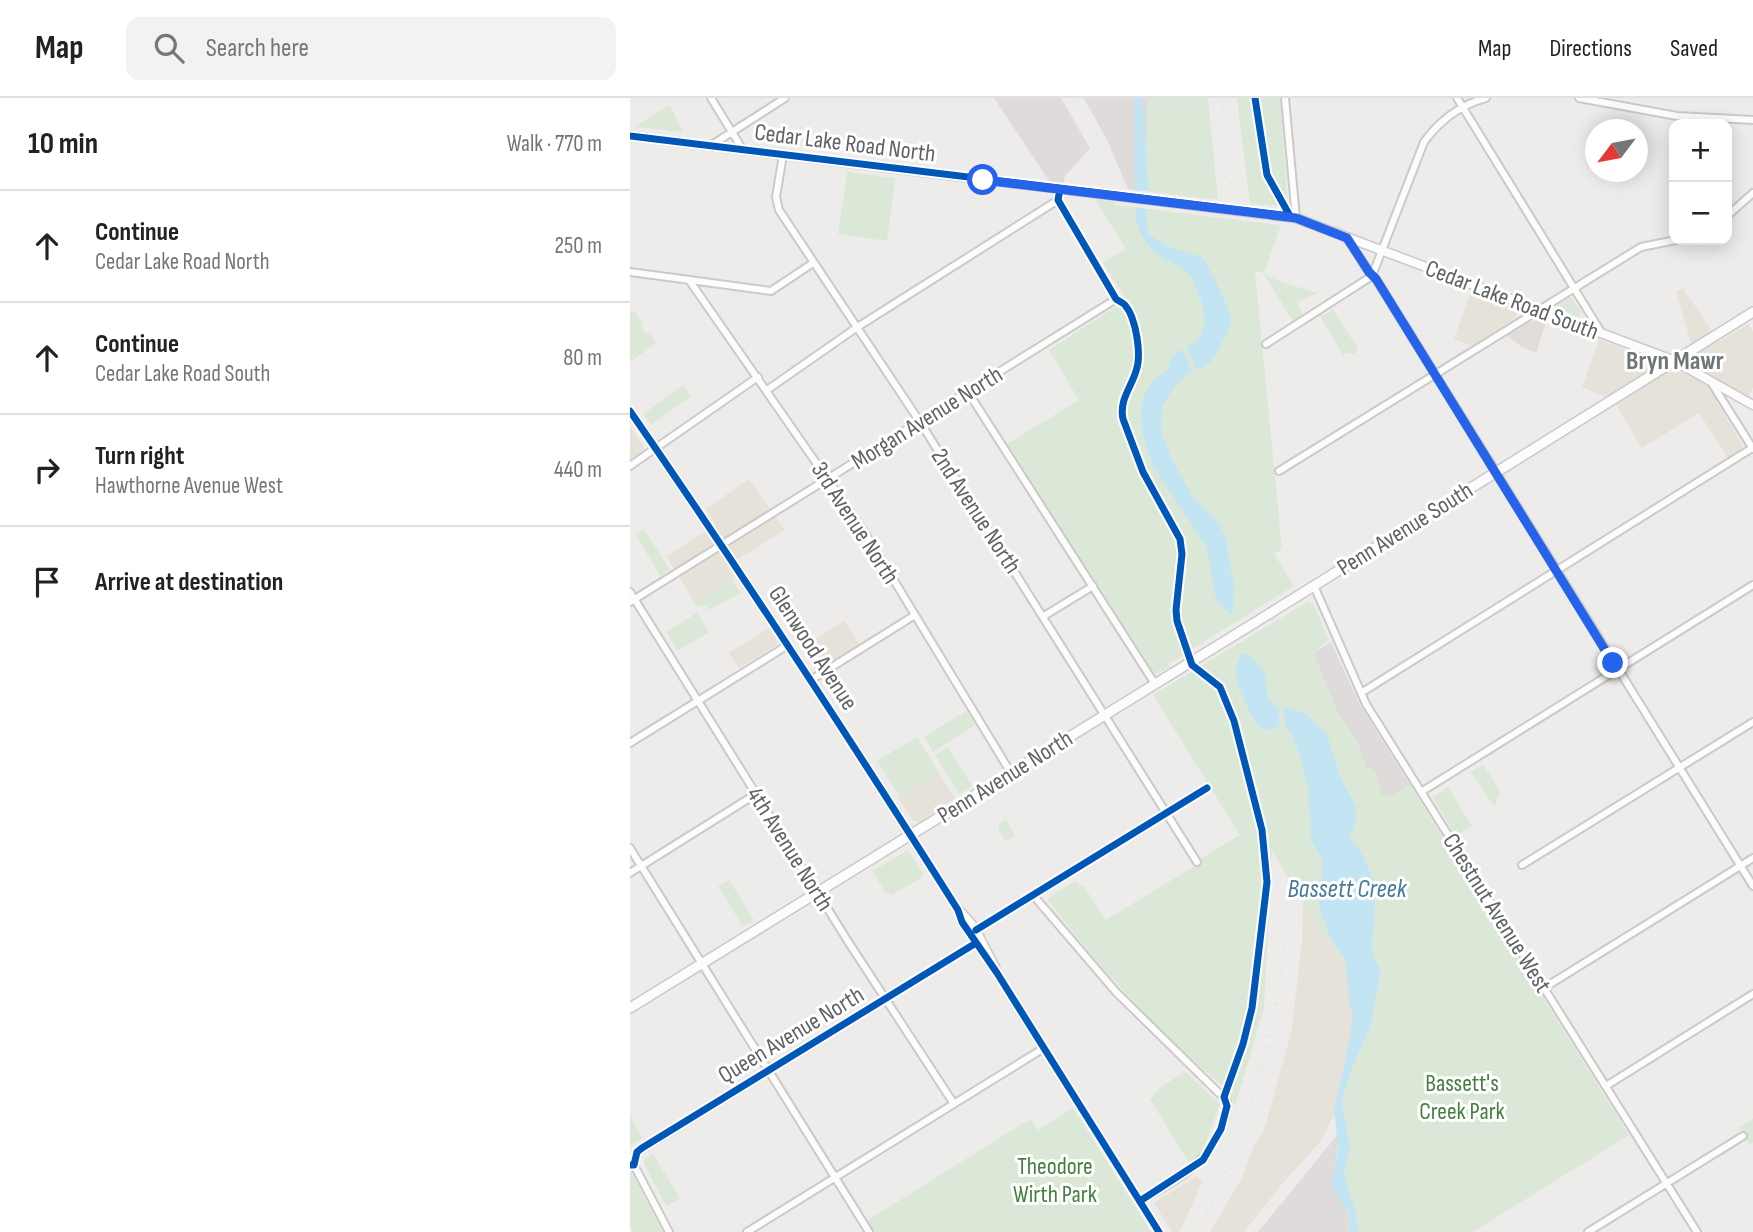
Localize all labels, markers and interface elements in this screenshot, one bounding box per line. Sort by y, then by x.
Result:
search box [126,17,616,80]
text: Map [35,28,84,68]
icon: search [150,29,188,67]
text: Search here [206,33,309,64]
text: Map [1478,34,1511,63]
text: Directions [1549,34,1632,63]
text: Saved [1670,34,1718,63]
street label: Cedar Lake Road North [753,118,937,168]
north arrow [1585,119,1648,182]
map controls [1669,119,1732,245]
button: + [1669,119,1732,182]
text: 10 min [28,126,98,162]
text: Walk · 770 m [507,130,602,158]
route start [967,164,998,195]
button: − [1669,182,1732,245]
text: Continue [95,217,179,248]
icon: ahead [28,227,66,265]
text: 250 m [555,232,602,260]
text: Cedar Lake Road North [95,248,270,276]
street label: Cedar Lake Road South [1421,254,1603,346]
text: Continue [95,329,179,360]
icon: ahead [28,339,66,377]
text: 80 m [563,344,602,372]
district label: Bryn Mawr [1626,346,1724,377]
text: Cedar Lake Road South [95,360,270,388]
street label: Morgan Avenue North [846,360,1008,476]
text: Turn right [95,441,184,472]
street label: 2nd Avenue North [925,443,1027,579]
icon: right [28,451,66,489]
text: 440 m [554,456,602,484]
street label: 3rd Avenue North [805,456,905,590]
text: Hawthorne Avenue West [95,472,283,500]
street label: Penn Avenue South [1332,476,1478,582]
icon: arrive [28,563,66,601]
text: Arrive at destination [95,567,283,598]
street label: Glenwood Avenue [762,580,864,716]
route end [1597,647,1628,678]
street label: Penn Avenue North [932,724,1078,830]
street label: 4th Avenue North [740,782,840,916]
street label: Chestnut Avenue West [1436,828,1558,998]
water label: Bassett Creek [1288,874,1408,905]
street label: Queen Avenue North [713,980,869,1090]
park label: Bassett's Creek Park [1419,1069,1505,1126]
park label: Theodore Wirth Park [1013,1152,1097,1209]

